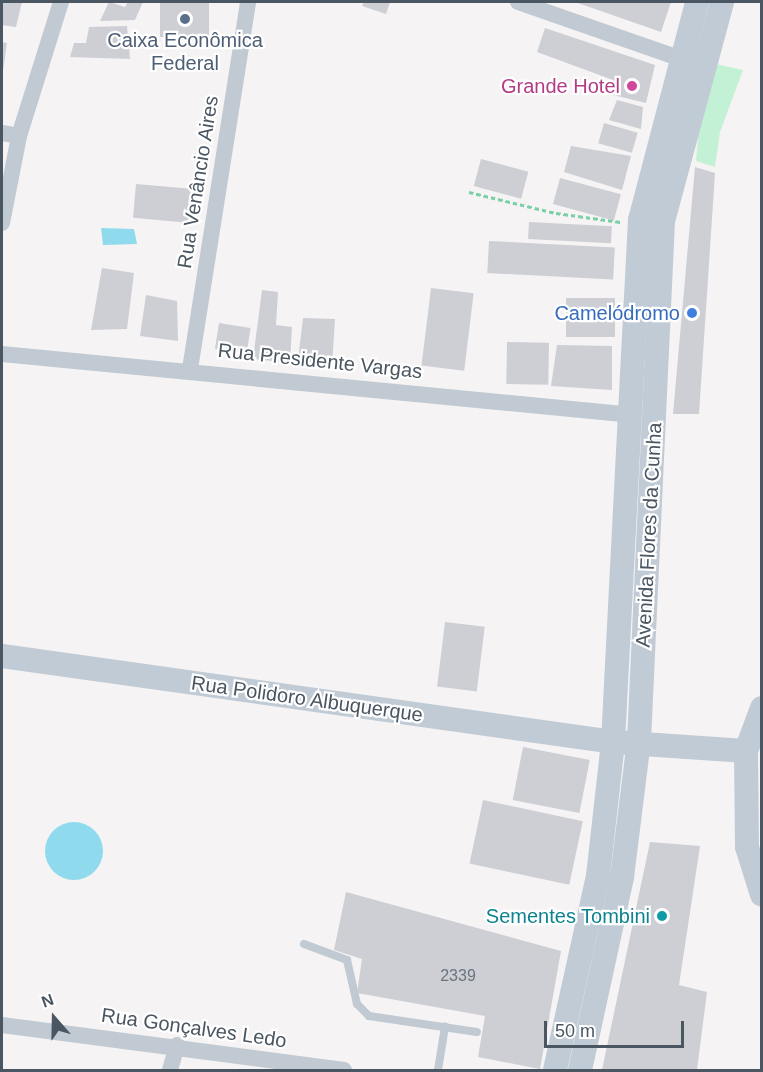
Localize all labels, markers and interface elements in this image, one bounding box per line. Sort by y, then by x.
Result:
marker: Caixa Econômica Federal [178,12,192,26]
place label: Caixa Econômica Federal [107,28,263,75]
place label: Grande Hotel [501,74,620,98]
marker: Grande Hotel [625,79,639,93]
street label: Rua Venâncio Aires [172,93,224,271]
place label: Camelódromo [554,301,680,325]
marker: Camelódromo [685,306,699,320]
street label: Rua Presidente Vargas [217,338,423,384]
street label: Avenida Flores da Cunha [631,422,667,648]
street label: Rua Polidoro Albuquerque [189,671,425,727]
place label: Sementes Tombini [485,904,650,928]
marker: Sementes Tombini [655,909,669,923]
house number: 2339 [440,966,476,986]
north arrow [24,988,84,1048]
text: N [39,991,56,1011]
street label: Rua Gonçalves Ledo [100,1003,288,1053]
scale bar [547,1009,686,1047]
text: 50 m [555,1021,595,1041]

